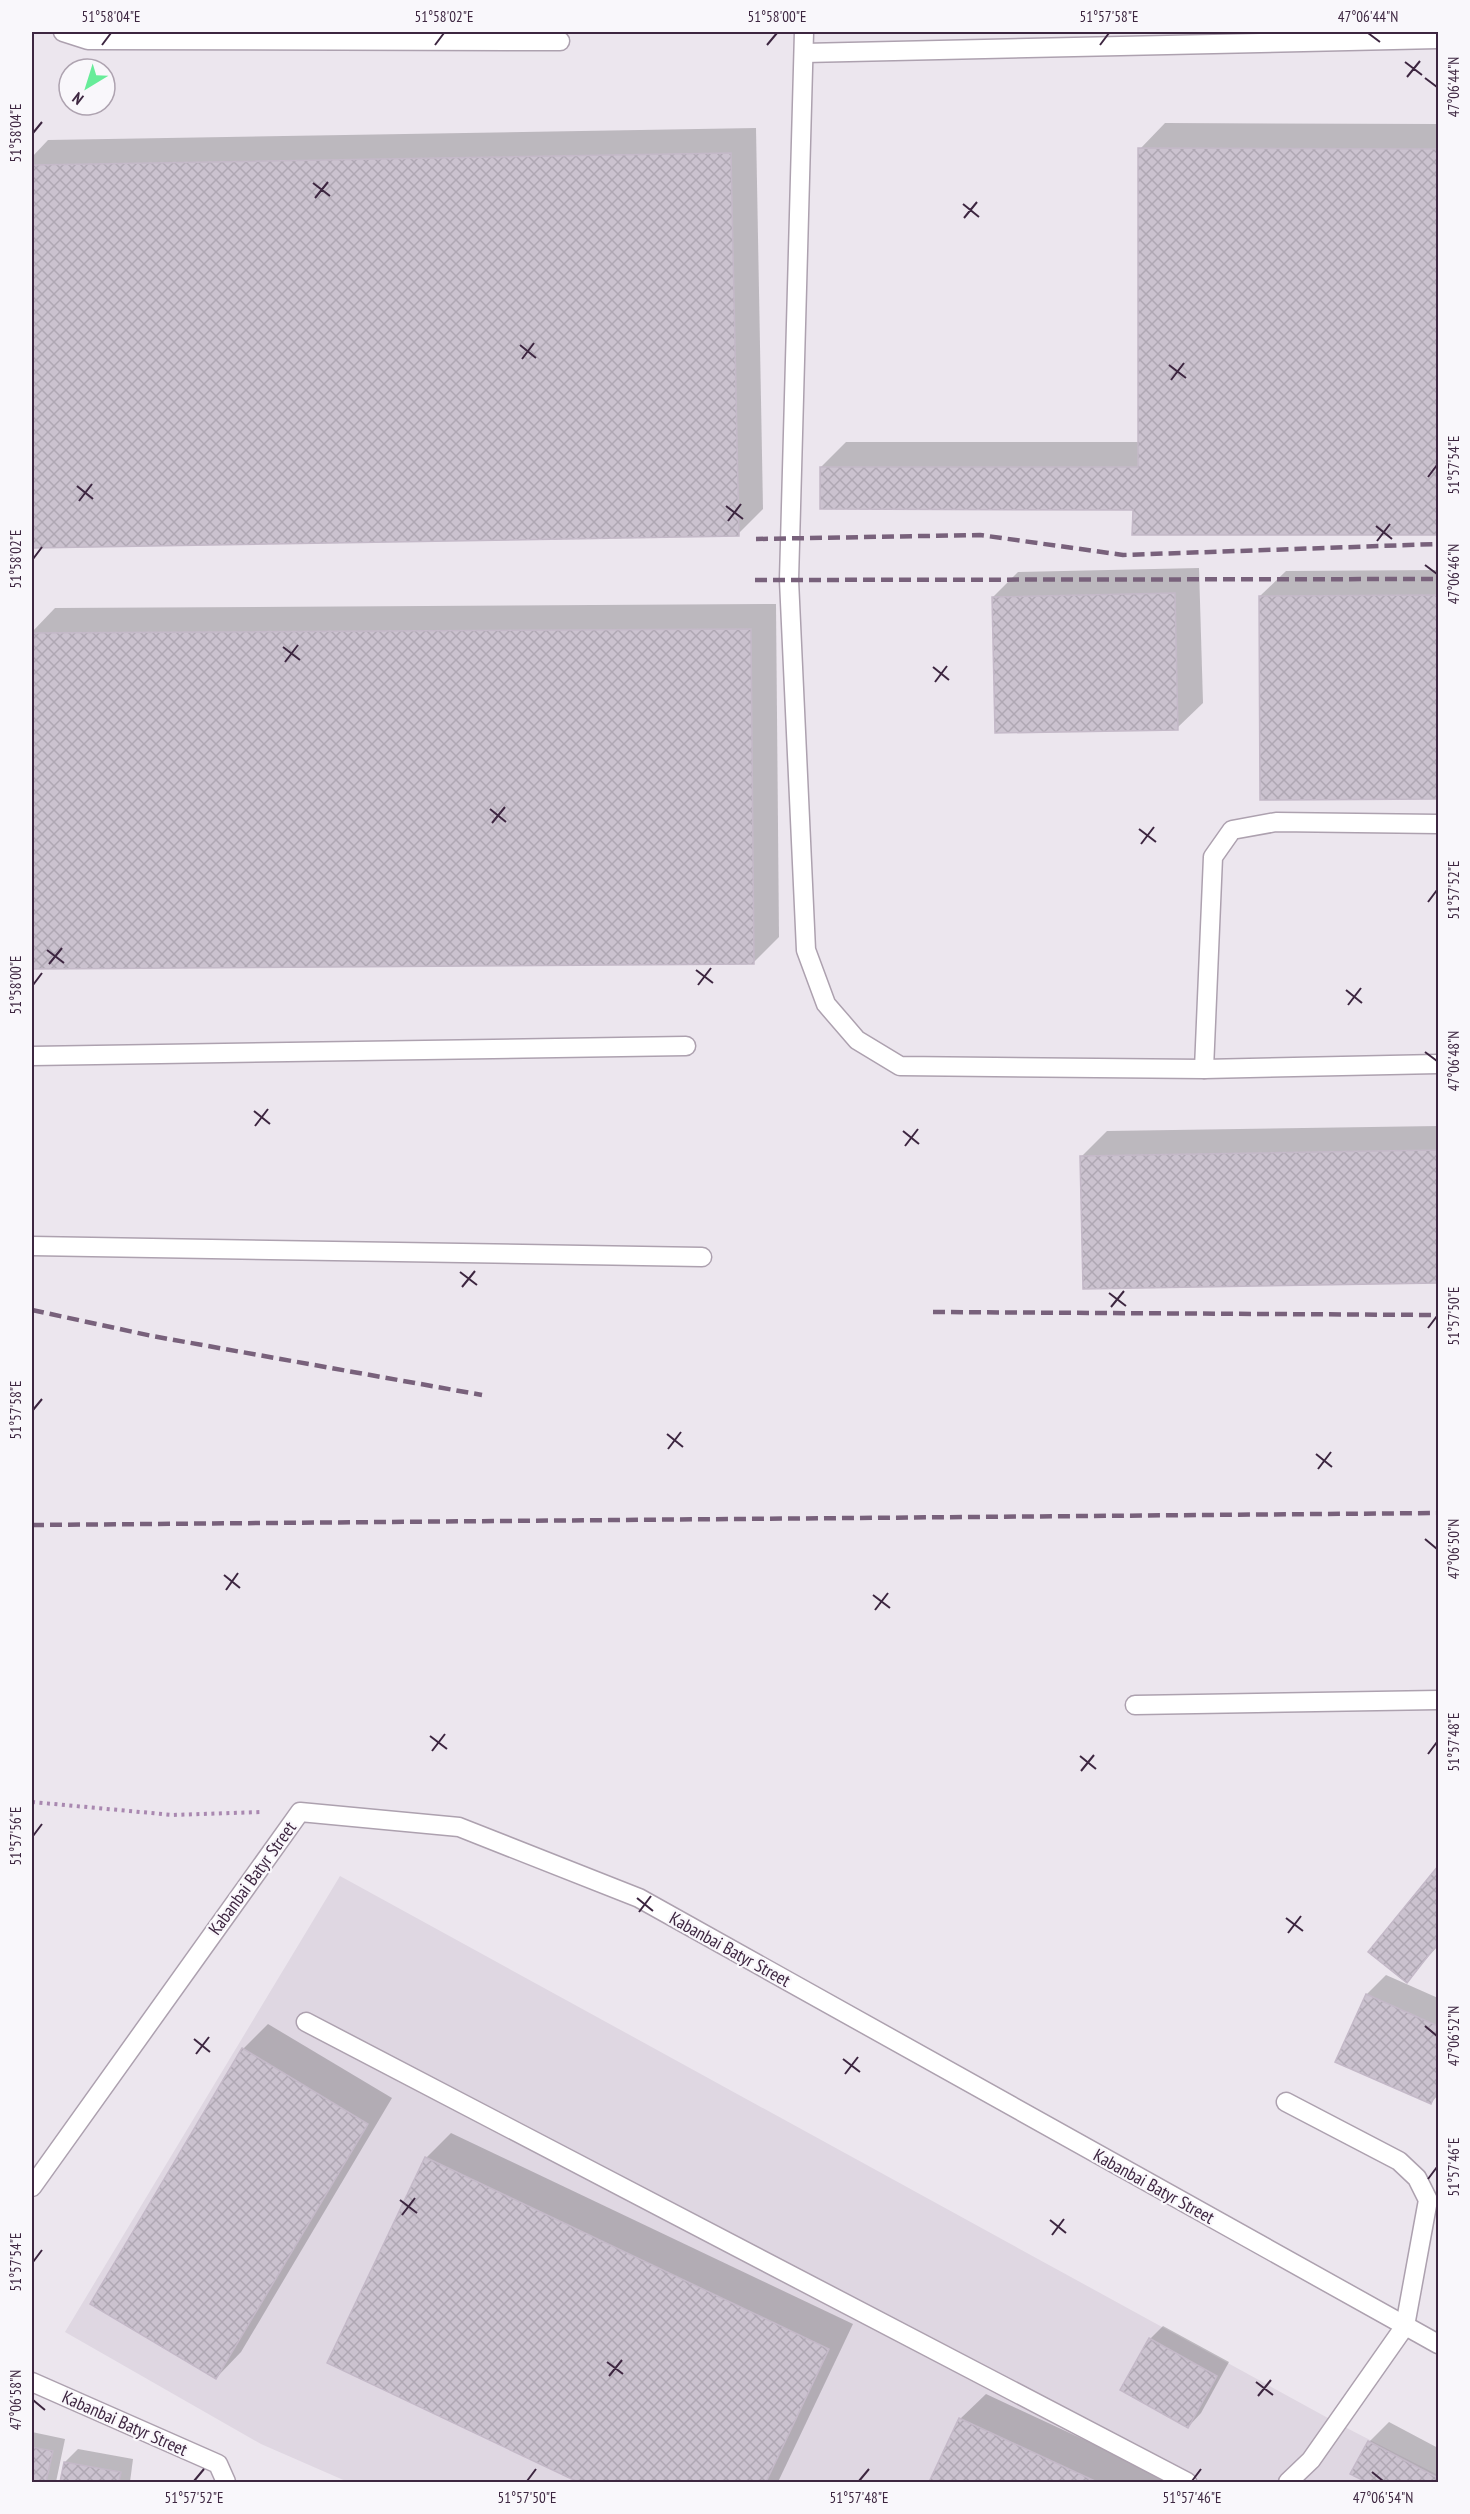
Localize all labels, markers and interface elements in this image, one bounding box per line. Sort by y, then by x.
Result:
text: 51°58'04"E [81,7,141,26]
text: 51°58'02"E [414,7,474,26]
text: 51°58'00"E [747,7,807,26]
text: 51°57'58"E [1079,7,1139,26]
text: 47°06'44"N [1338,7,1398,26]
north arrow [57,57,117,117]
text: 47°06'44"N [1444,57,1463,117]
text: N [68,88,87,109]
text: 51°58'04"E [6,103,25,163]
text: 51°57'54"E [1444,435,1463,495]
text: 51°58'02"E [6,529,25,589]
text: 47°06'46"N [1444,544,1463,604]
text: 51°57'52"E [1444,860,1463,920]
text: 51°58'00"E [6,955,25,1015]
text: 47°06'48"N [1444,1031,1463,1091]
text: 51°57'50"E [1444,1286,1463,1346]
text: 51°57'58"E [6,1380,25,1440]
text: 47°06'50"N [1444,1519,1463,1579]
text: 51°57'48"E [1444,1712,1463,1772]
text: 51°57'56"E [6,1806,25,1866]
street label: Kabanbai Batyr Street [203,1817,301,1939]
street label: Kabanbai Batyr Street [666,1906,794,1992]
text: 47°06'52"N [1444,2006,1463,2066]
text: 51°57'46"E [1444,2137,1463,2197]
street label: Kabanbai Batyr Street [1090,2143,1218,2229]
text: 51°57'54"E [6,2232,25,2292]
text: 47°06'58"N [6,2370,25,2430]
street label: Kabanbai Batyr Street [59,2385,191,2461]
text: 51°57'52"E [164,2488,224,2507]
text: 51°57'50"E [497,2488,557,2507]
text: 51°57'48"E [829,2488,889,2507]
text: 51°57'46"E [1162,2488,1222,2507]
text: 47°06'54"N [1353,2488,1413,2507]

